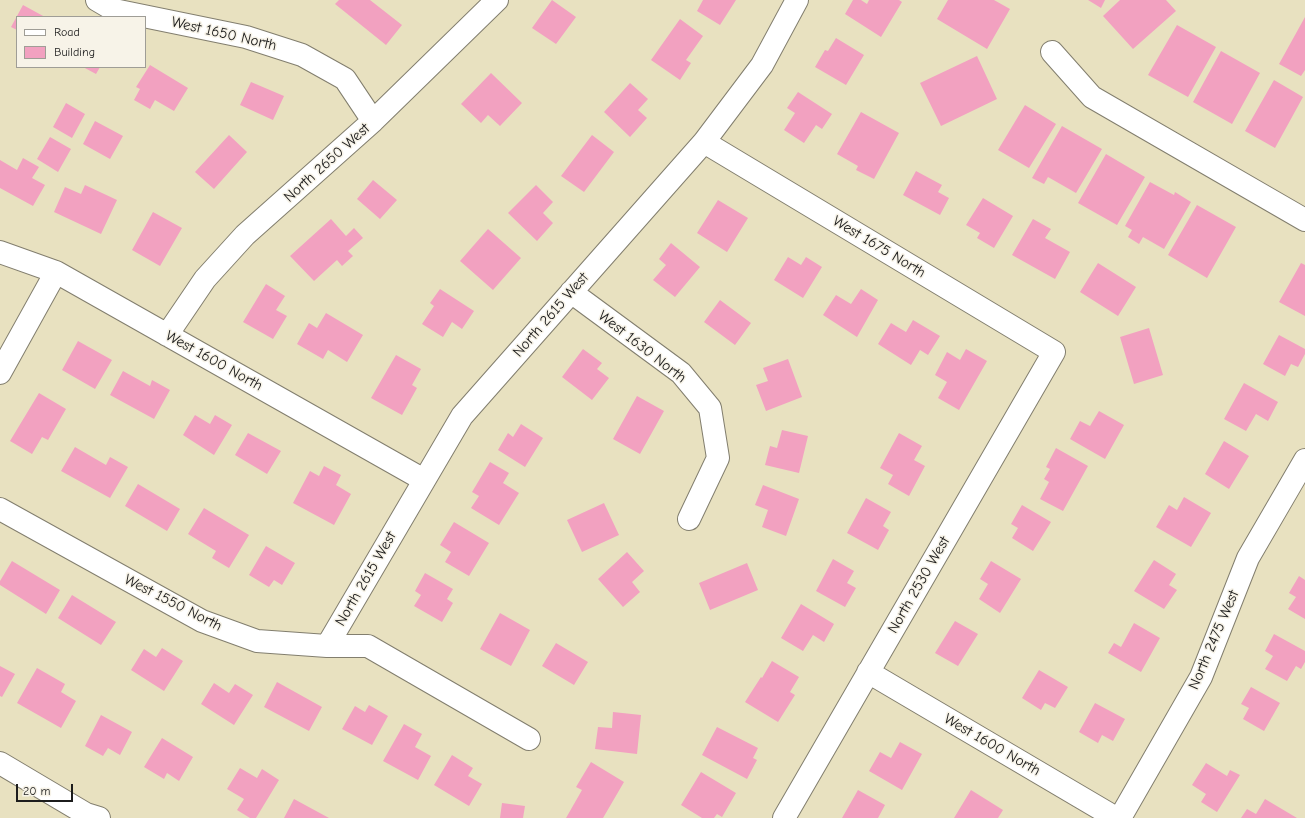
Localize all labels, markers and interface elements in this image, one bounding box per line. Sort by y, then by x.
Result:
street label: West 1650 North [170,13,278,55]
legend [16,16,146,68]
text: Road [54,25,80,39]
text: Building [54,45,95,59]
street label: North 2650 West [280,120,374,206]
street label: West 1675 North [829,212,929,282]
street label: North 2615 West [509,269,593,361]
street label: West 1630 North [594,307,690,387]
street label: West 1600 North [162,327,266,395]
street label: North 2615 West [332,529,400,629]
street label: North 2530 West [884,533,954,637]
street label: West 1550 North [121,571,225,635]
street label: North 2475 West [1185,588,1243,692]
street label: West 1600 North [941,710,1043,780]
scale bar [18,776,75,802]
text: 20 m [23,784,51,798]

